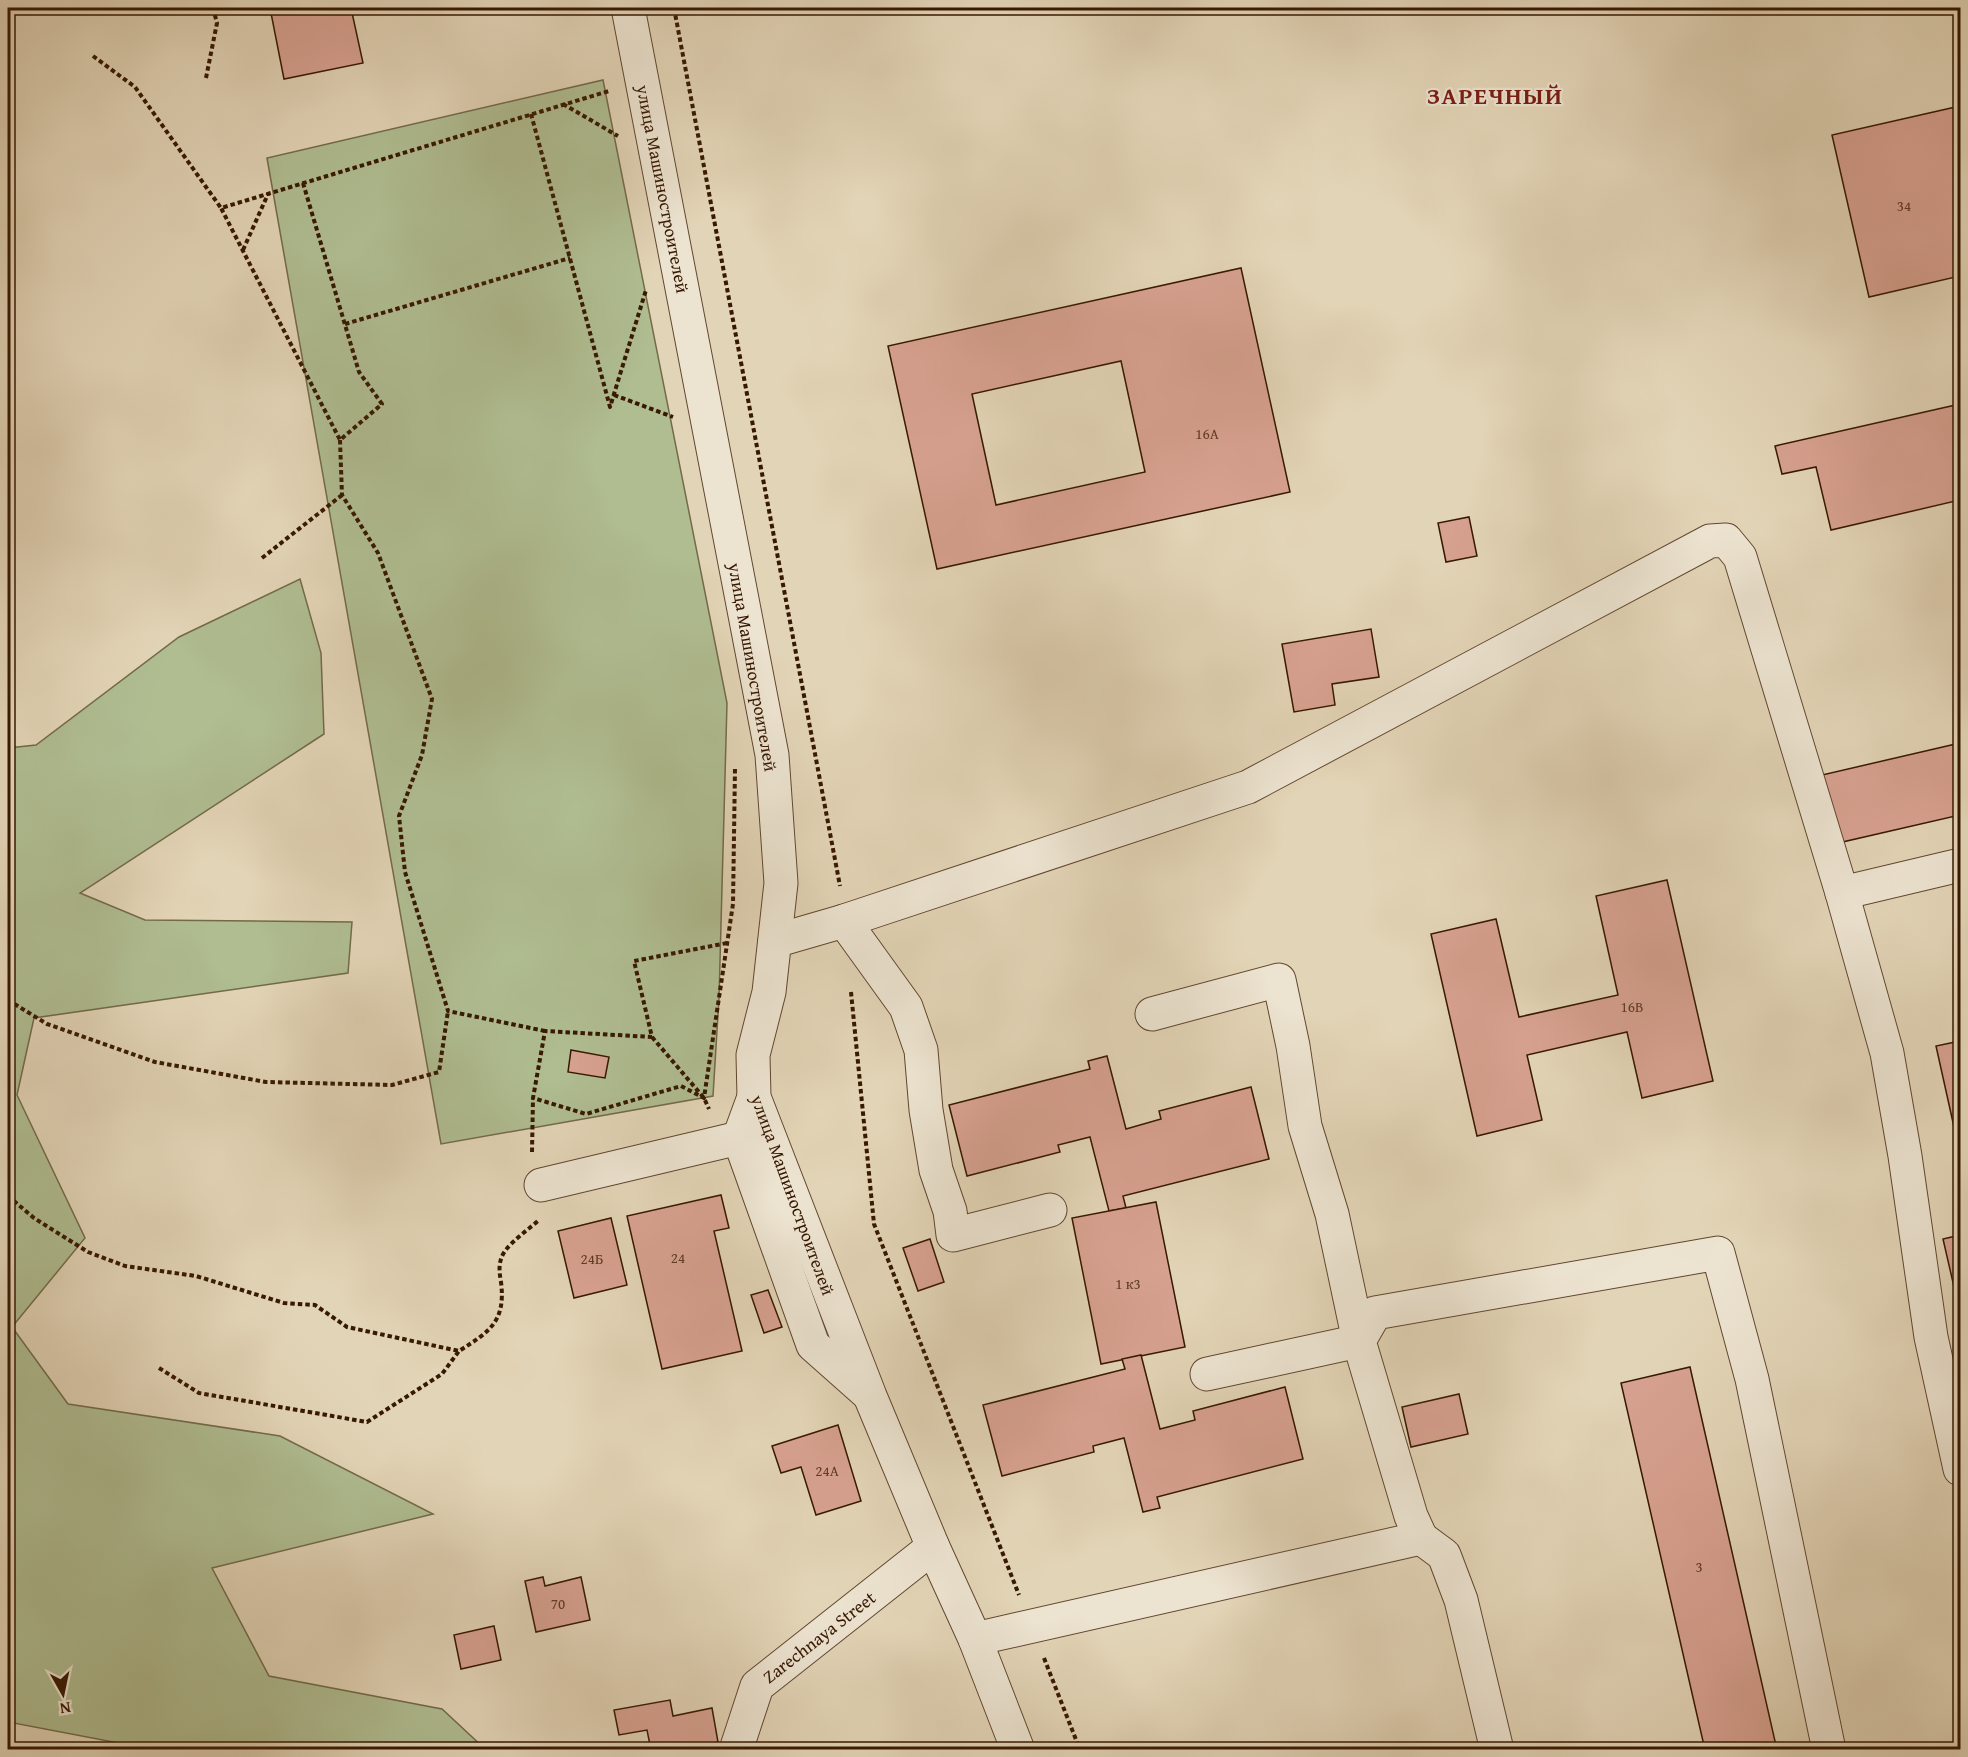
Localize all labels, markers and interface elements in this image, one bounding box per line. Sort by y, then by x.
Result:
district label: ЗАРЕЧНЫЙ [1427,78,1563,113]
street label: улица Машиностроителей [629,82,697,296]
house number: 34 [1897,195,1911,216]
house number: 16А [1195,423,1219,444]
street label: улица Машиностроителей [721,559,785,774]
house number: 16В [1621,996,1643,1017]
street label: улица Машиностроителей [744,1090,842,1299]
house number: 24 [671,1247,685,1268]
house number: 24Б [581,1248,603,1269]
house number: 1 к3 [1115,1273,1141,1294]
house number: 24А [815,1460,839,1481]
house number: 3 [1695,1556,1703,1577]
street label: Zarechnaya Street [757,1584,882,1690]
house number: 70 [551,1593,565,1614]
north arrow [33,1664,93,1724]
text: N [58,1696,73,1722]

